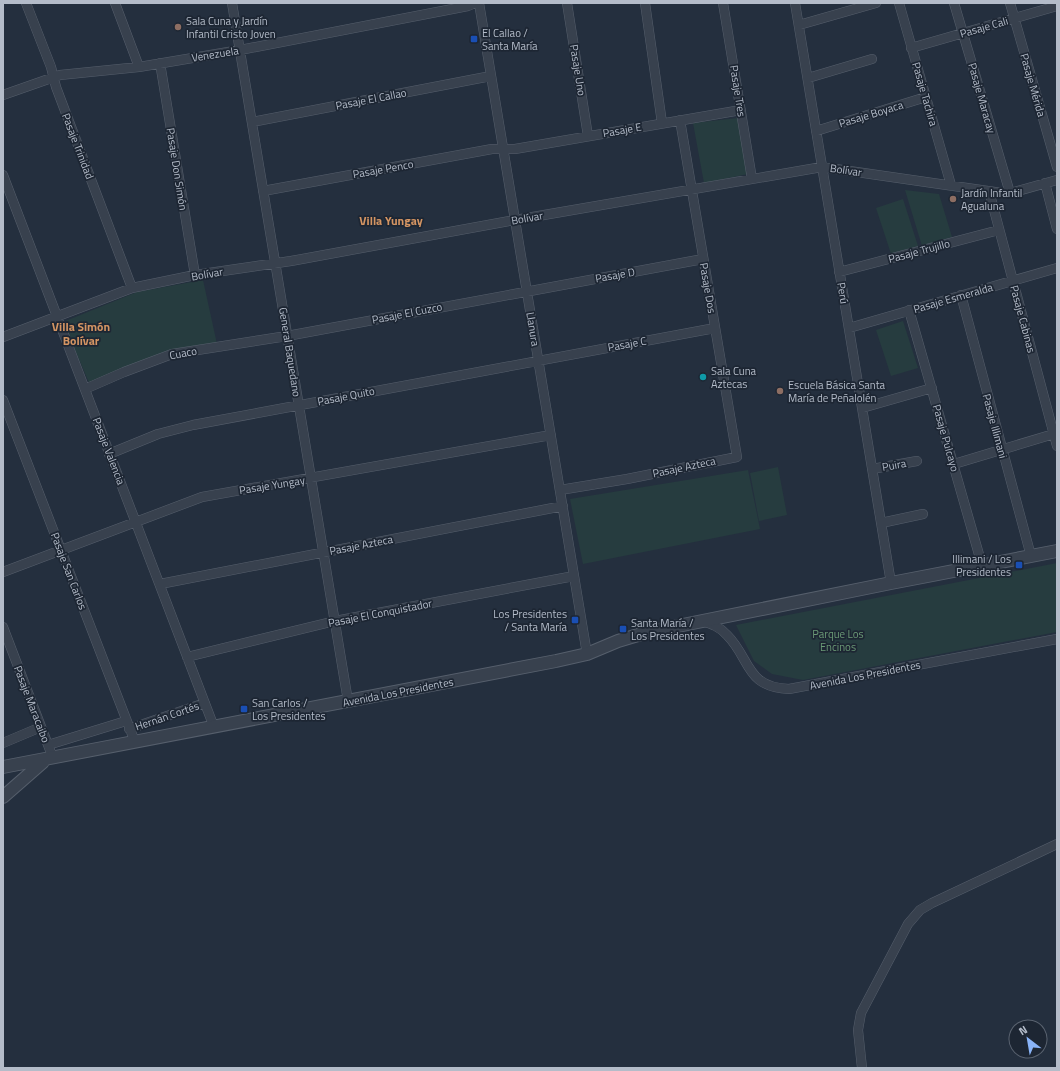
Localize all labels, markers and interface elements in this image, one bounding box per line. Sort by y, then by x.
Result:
street label: Pasaje Cali [958,12,1010,42]
place label: Sala Cuna y Jardín Infantil Cristo Joven [186,13,276,42]
marker: Sala Cuna y Jardín Infantil Cristo Joven [173,22,183,32]
place label: El Callao / Santa María [482,25,538,54]
marker: El Callao / Santa María [469,34,479,44]
street label: Venezuela [190,42,240,66]
street label: Pasaje Uno [566,43,590,97]
street label: Pasaje Mérida [1016,51,1050,119]
street label: Pasaje Tachira [908,60,942,128]
street label: Pasaje Maracay [964,61,1000,136]
street label: Pasaje Tres [726,64,750,118]
street label: Pasaje El Callao [334,84,408,114]
street label: Pasaje Boyaca [837,96,906,131]
street label: Pasaje Trinidad [58,111,98,181]
street label: Pasaje E [601,119,643,141]
street label: Pasaje Don Simón [163,127,191,212]
street label: Pasaje Penco [351,156,415,182]
street label: Bolívar [829,160,863,180]
place label: Jardín Infantil Agualuna [961,185,1022,214]
marker: Jardín Infantil Agualuna [948,194,958,204]
street label: Bolívar [510,207,544,229]
district label: Villa Yungay [359,211,423,230]
street label: Pasaje Trujillo [886,235,952,267]
street label: Pasaje Dos [696,261,720,315]
street label: Bolívar [190,263,224,285]
street label: Pasaje D [594,264,636,286]
street label: Pasaje Esmeralda [911,279,995,317]
street label: Perú [833,281,853,305]
street label: Pasaje Cabinas [1006,283,1040,355]
street label: Pasaje El Cuzco [371,298,444,328]
street label: General Baquedano [275,306,305,398]
street label: Llanura [522,311,544,348]
district label: Villa Simón Bolívar [52,317,110,350]
street label: Pasaje C [606,333,648,355]
street label: Cuaco [168,342,198,364]
place label: Sala Cuna Aztecas [711,363,757,392]
marker: Sala Cuna Aztecas [698,372,708,382]
place label: Escuela Básica Santa María de Peñalolén [788,377,886,406]
street label: Pasaje Quito [316,383,376,409]
marker: Escuela Básica Santa María de Peñalolén [775,386,785,396]
street label: Pasaje Illimani [979,392,1011,460]
street label: Pasaje Pulcayo [929,403,963,474]
street label: Pasaje Valencia [89,415,129,488]
street label: Pasaje Azteca [651,452,718,482]
street label: Puira [881,455,908,475]
street label: Pasaje Yungay [238,472,307,498]
street label: Pasaje San Carlos [47,530,91,612]
street label: Pasaje Azteca [328,531,395,559]
place label: Illimani / Los Presidentes [952,551,1011,580]
marker: Illimani / Los Presidentes [1014,560,1024,570]
street label: Pasaje El Conquistador [327,595,434,631]
place label: Los Presidentes / Santa María [493,606,567,635]
marker: Los Presidentes / Santa María [570,615,580,625]
place label: Santa María / Los Presidentes [631,615,705,644]
marker: Santa María / Los Presidentes [618,624,628,634]
park label: Parque Los Encinos [812,626,864,655]
street label: Avenida Los Presidentes [808,656,922,694]
street label: Pasaje Maracaibo [10,663,54,745]
street label: Avenida Los Presidentes [341,673,455,711]
place label: San Carlos / Los Presidentes [252,695,326,724]
street label: Hernán Cortés [133,698,201,734]
marker: San Carlos / Los Presidentes [239,704,249,714]
north arrow [1008,1019,1048,1059]
text: N [1015,1022,1030,1039]

